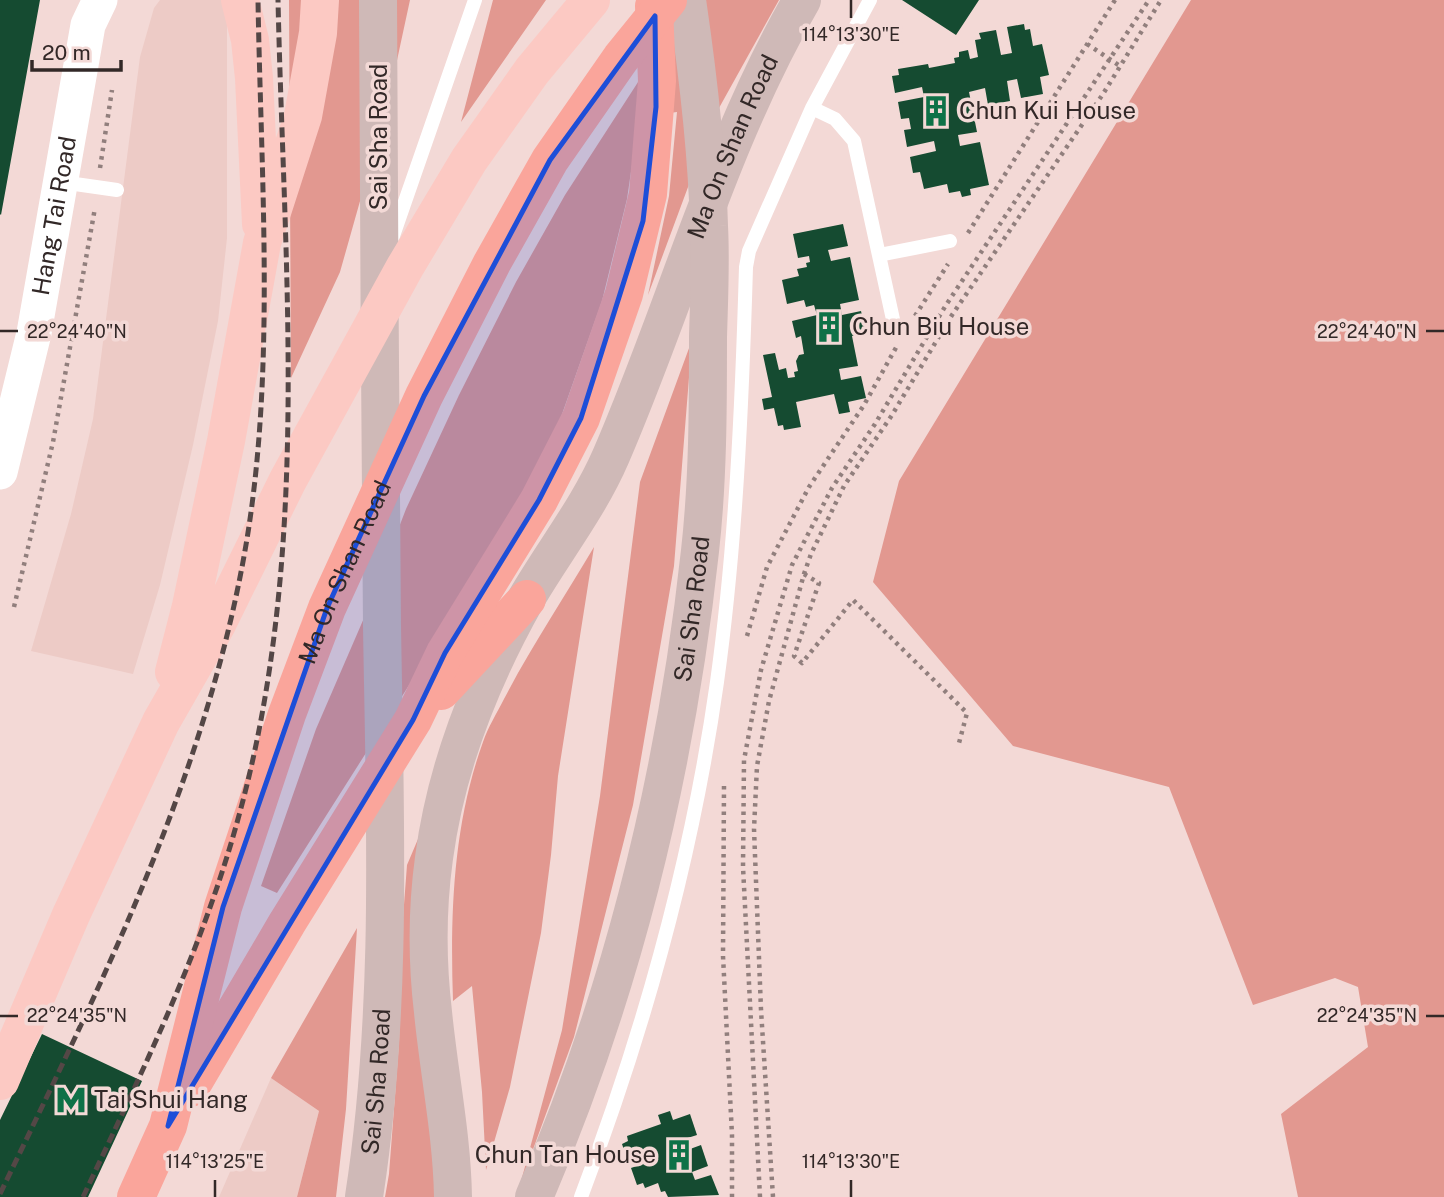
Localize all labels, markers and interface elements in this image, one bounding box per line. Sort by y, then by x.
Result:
text: 114°13'30"E [802,24,900,45]
scale bar [32,28,121,72]
text: 20 m [42,40,91,65]
street label: Ma On Shan Road [681,50,783,242]
street label: Sai Sha Road [364,64,392,210]
building icon: Chun Kui House [919,94,953,128]
place label: Chun Kui House [959,96,1136,124]
street label: Hang Tai Road [26,134,81,297]
building icon: Chun Biu House [812,310,846,344]
place label: Chun Biu House [852,312,1029,340]
text: 22°24'40"N [27,321,127,342]
text: 22°24'40"N [1317,321,1417,342]
street label: Ma On Shan Road [292,476,396,668]
street label: Sai Sha Road [667,534,715,684]
text: 22°24'35"N [27,1005,127,1026]
text: 22°24'35"N [1317,1005,1417,1026]
street label: Sai Sha Road [355,1008,395,1156]
metro station icon: Tai Shui Hang [54,1083,88,1117]
place label: Tai Shui Hang [94,1085,248,1113]
building icon: Chun Tan House [662,1138,696,1172]
place label: Chun Tan House [475,1140,656,1168]
text: 114°13'25"E [166,1151,264,1172]
text: 114°13'30"E [802,1151,900,1172]

